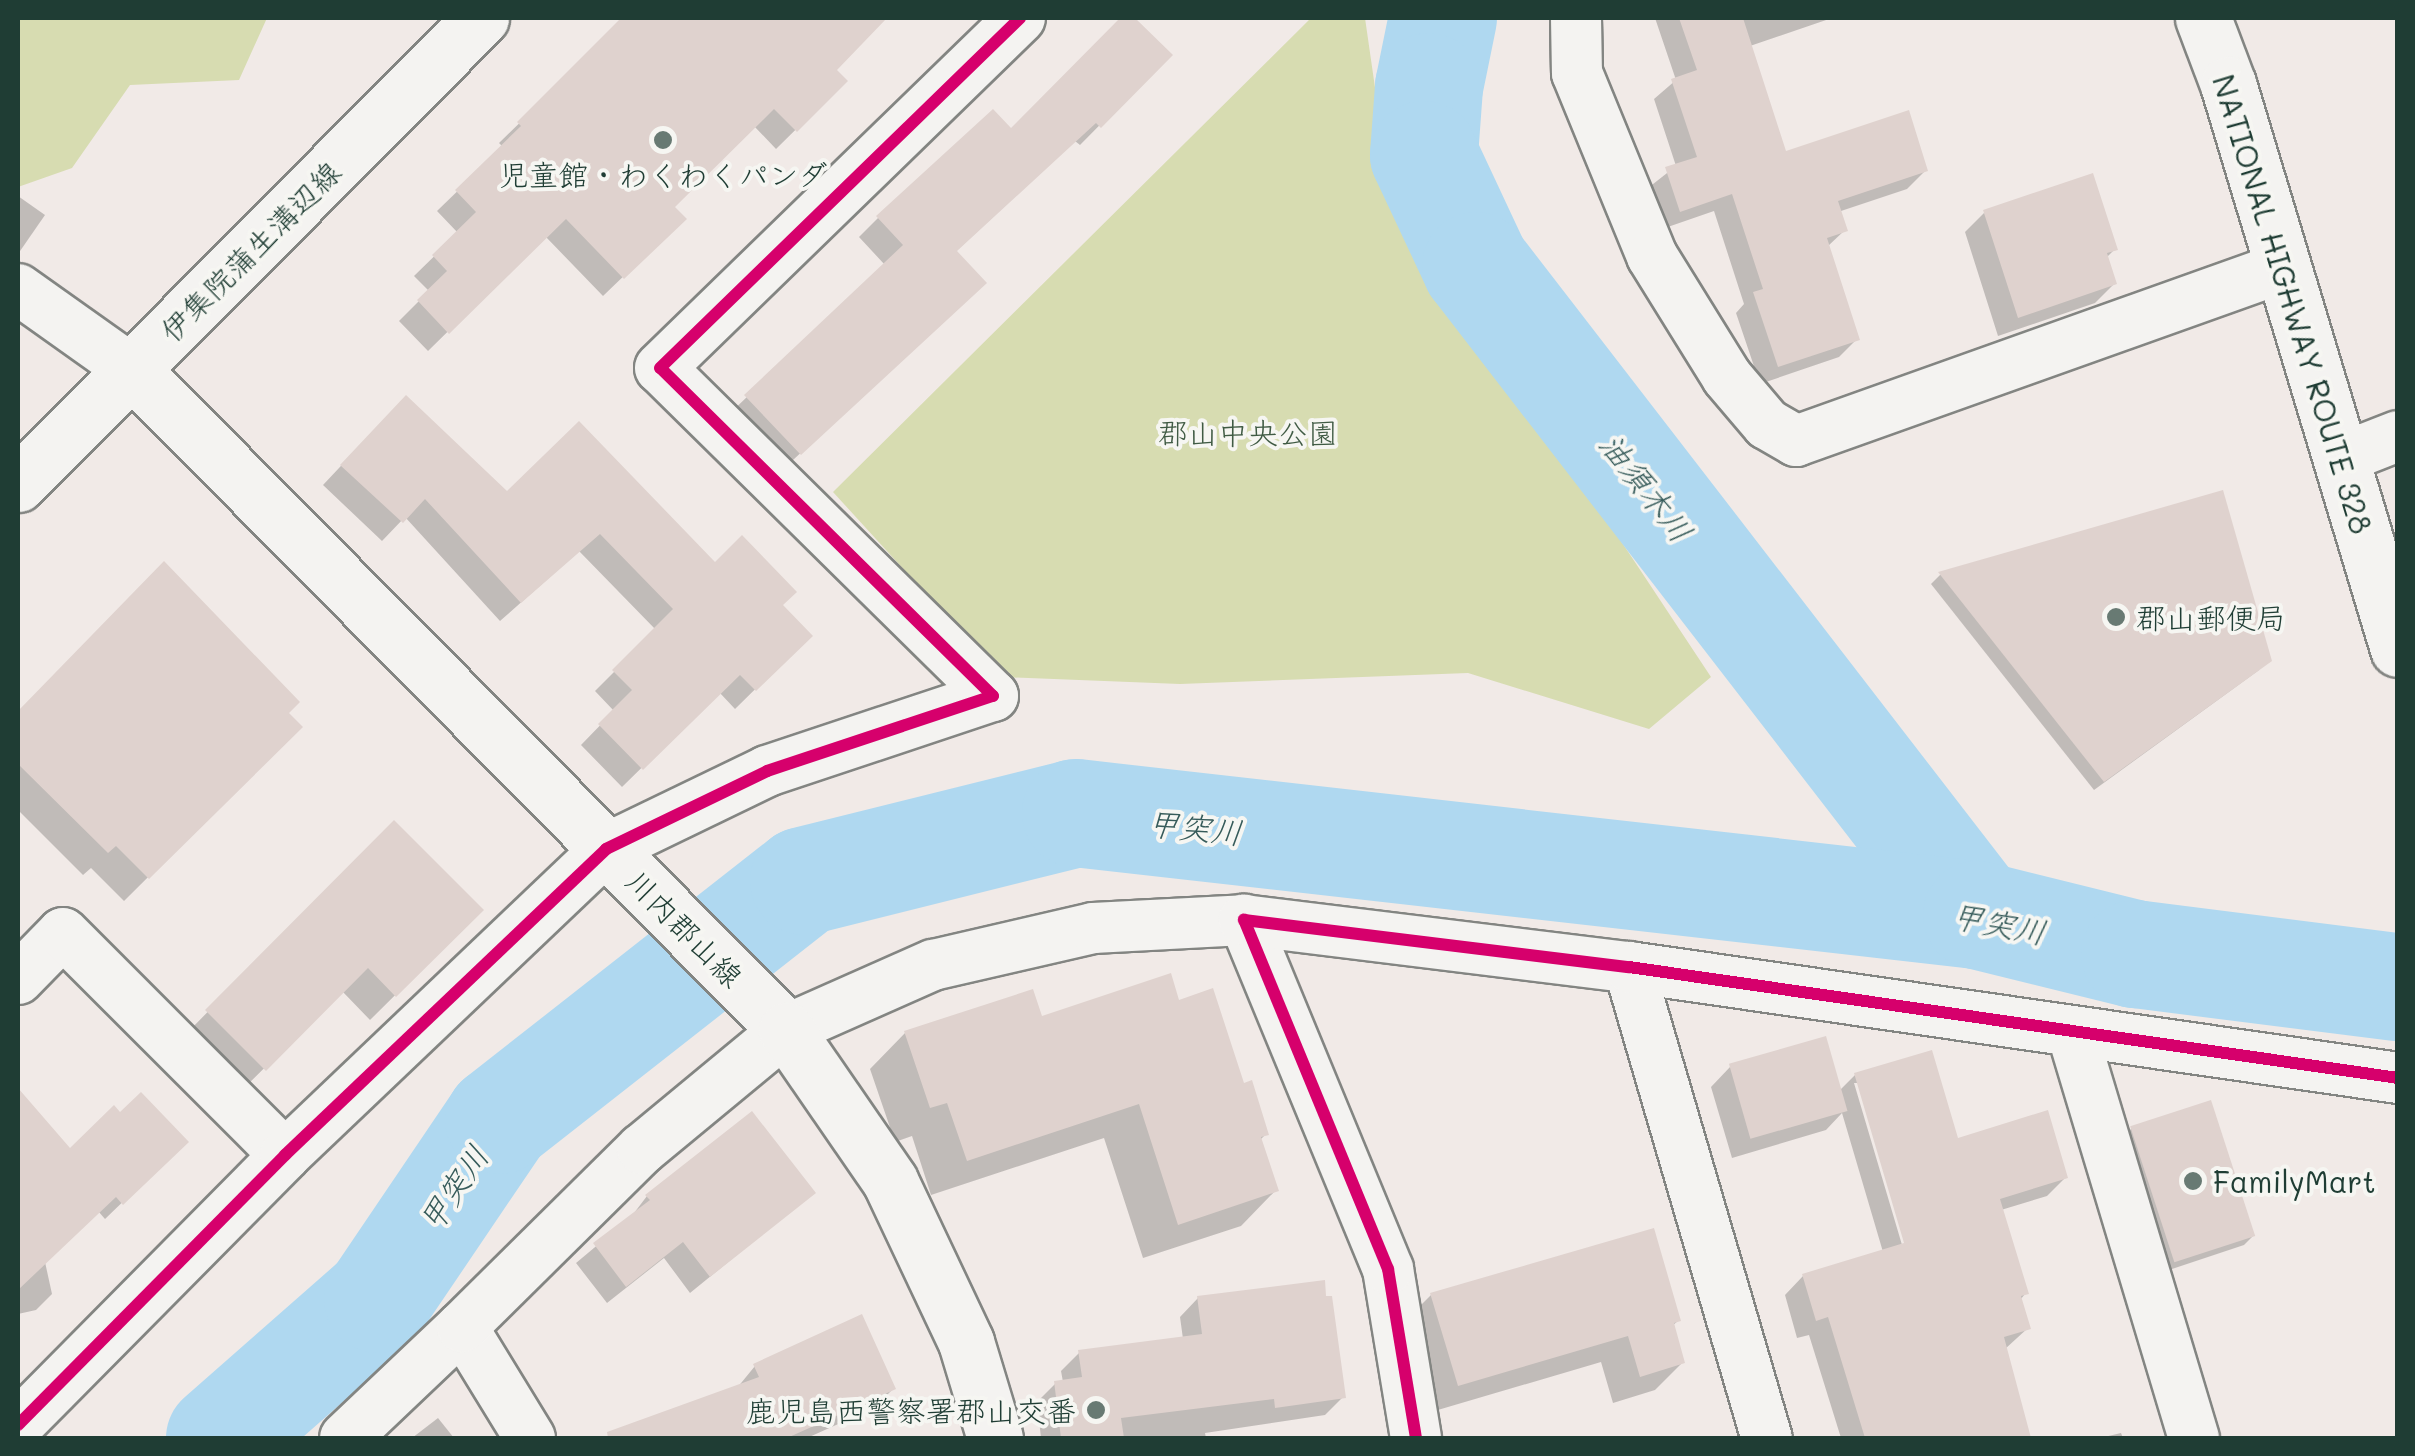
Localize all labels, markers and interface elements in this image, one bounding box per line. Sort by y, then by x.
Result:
street label: NATIONAL HIGHWAY ROUTE 328 [2206,70,2380,538]
marker: 児童館・わくわくパンダ [652,129,674,151]
street label: 伊集院蒲生溝辺線 [152,153,348,349]
place label: 児童館・わくわくパンダ [498,156,828,192]
park label: 郡山中央公園 [1158,414,1338,450]
water label: 油須木川 [1592,425,1702,549]
place label: 郡山郵便局 [2136,599,2286,635]
marker: 郡山郵便局 [2105,606,2127,628]
water label: 甲突川 [1145,803,1245,851]
street label: 川内郡山線 [619,862,751,994]
water label: 甲突川 [1948,895,2050,951]
water label: 甲突川 [410,1137,496,1239]
place label: FamilyMart [2213,1163,2376,1199]
marker: FamilyMart [2182,1170,2204,1192]
place label: 鹿児島西警察署郡山交番 [746,1392,1076,1428]
marker: 鹿児島西警察署郡山交番 [1085,1399,1107,1421]

